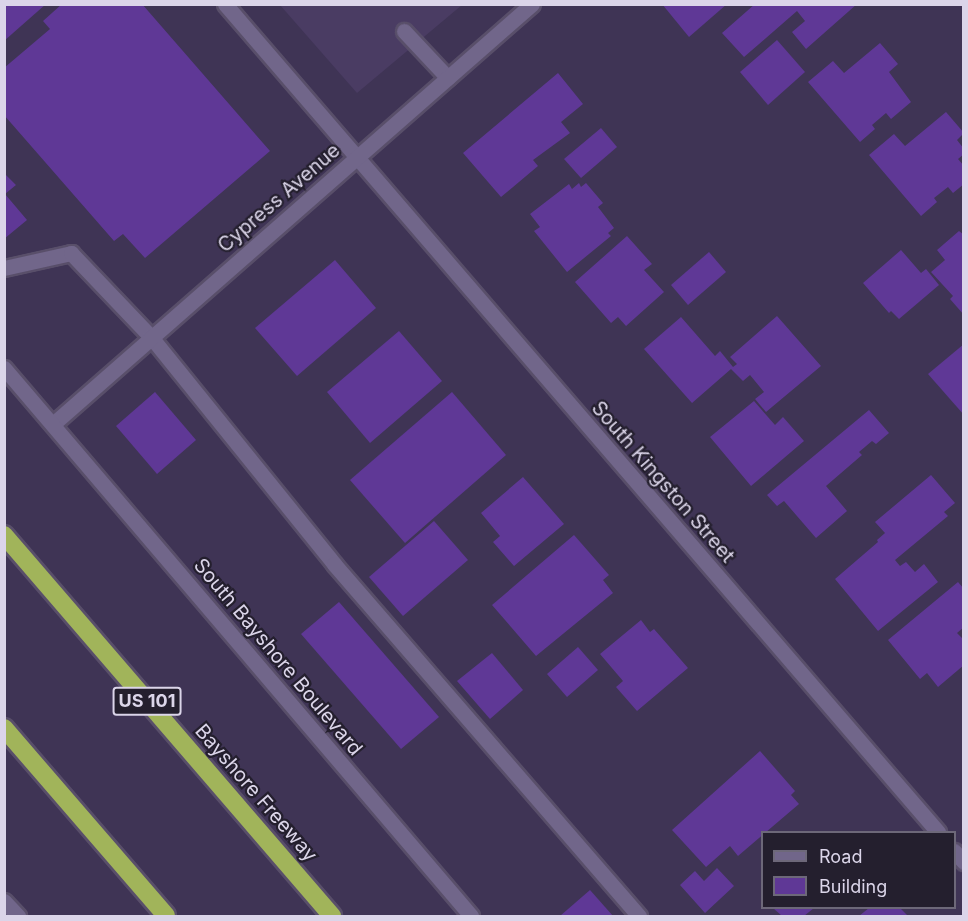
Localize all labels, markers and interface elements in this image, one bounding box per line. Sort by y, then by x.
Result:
street label: Cypress Avenue [213,138,345,258]
street label: South Kingston Street [586,396,740,568]
street label: South Bayshore Boulevard [189,554,367,760]
road number: US 101 [112,686,182,716]
street label: Bayshore Freeway [190,719,322,867]
legend [761,831,956,909]
text: Road [819,846,862,867]
text: Building [819,876,887,897]

